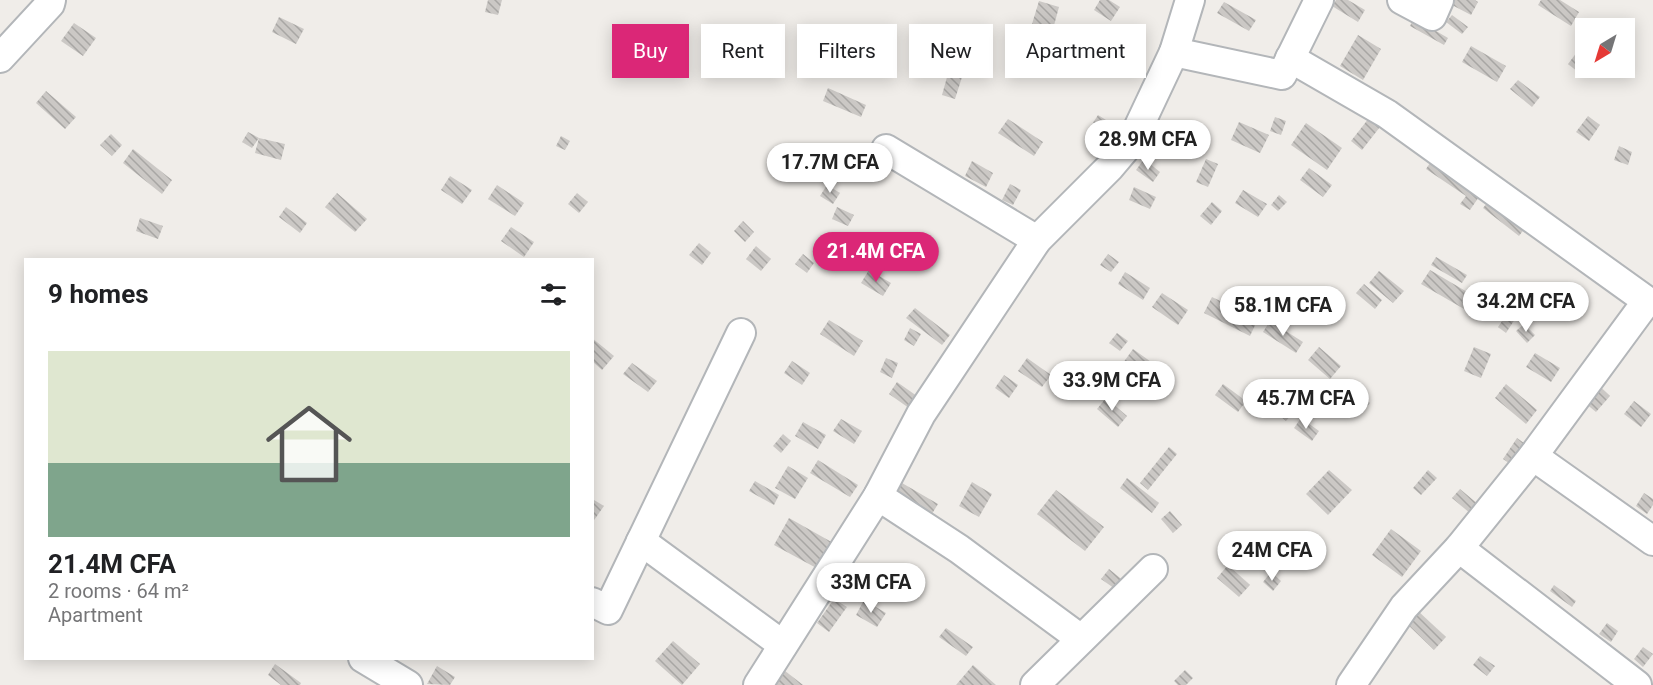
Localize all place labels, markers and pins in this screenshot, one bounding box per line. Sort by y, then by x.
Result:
pin: 28.9M CFA [1079,120,1217,171]
pin: 17.7M CFA [761,143,899,194]
pin: 21.4M CFA [807,232,945,283]
pin: 34.2M CFA [1457,282,1595,333]
pin: 58.1M CFA [1214,286,1352,337]
pin: 33.9M CFA [1043,361,1181,412]
pin: 45.7M CFA [1237,379,1375,430]
pin: 24M CFA [1217,531,1327,582]
pin: 33M CFA [816,563,926,614]

